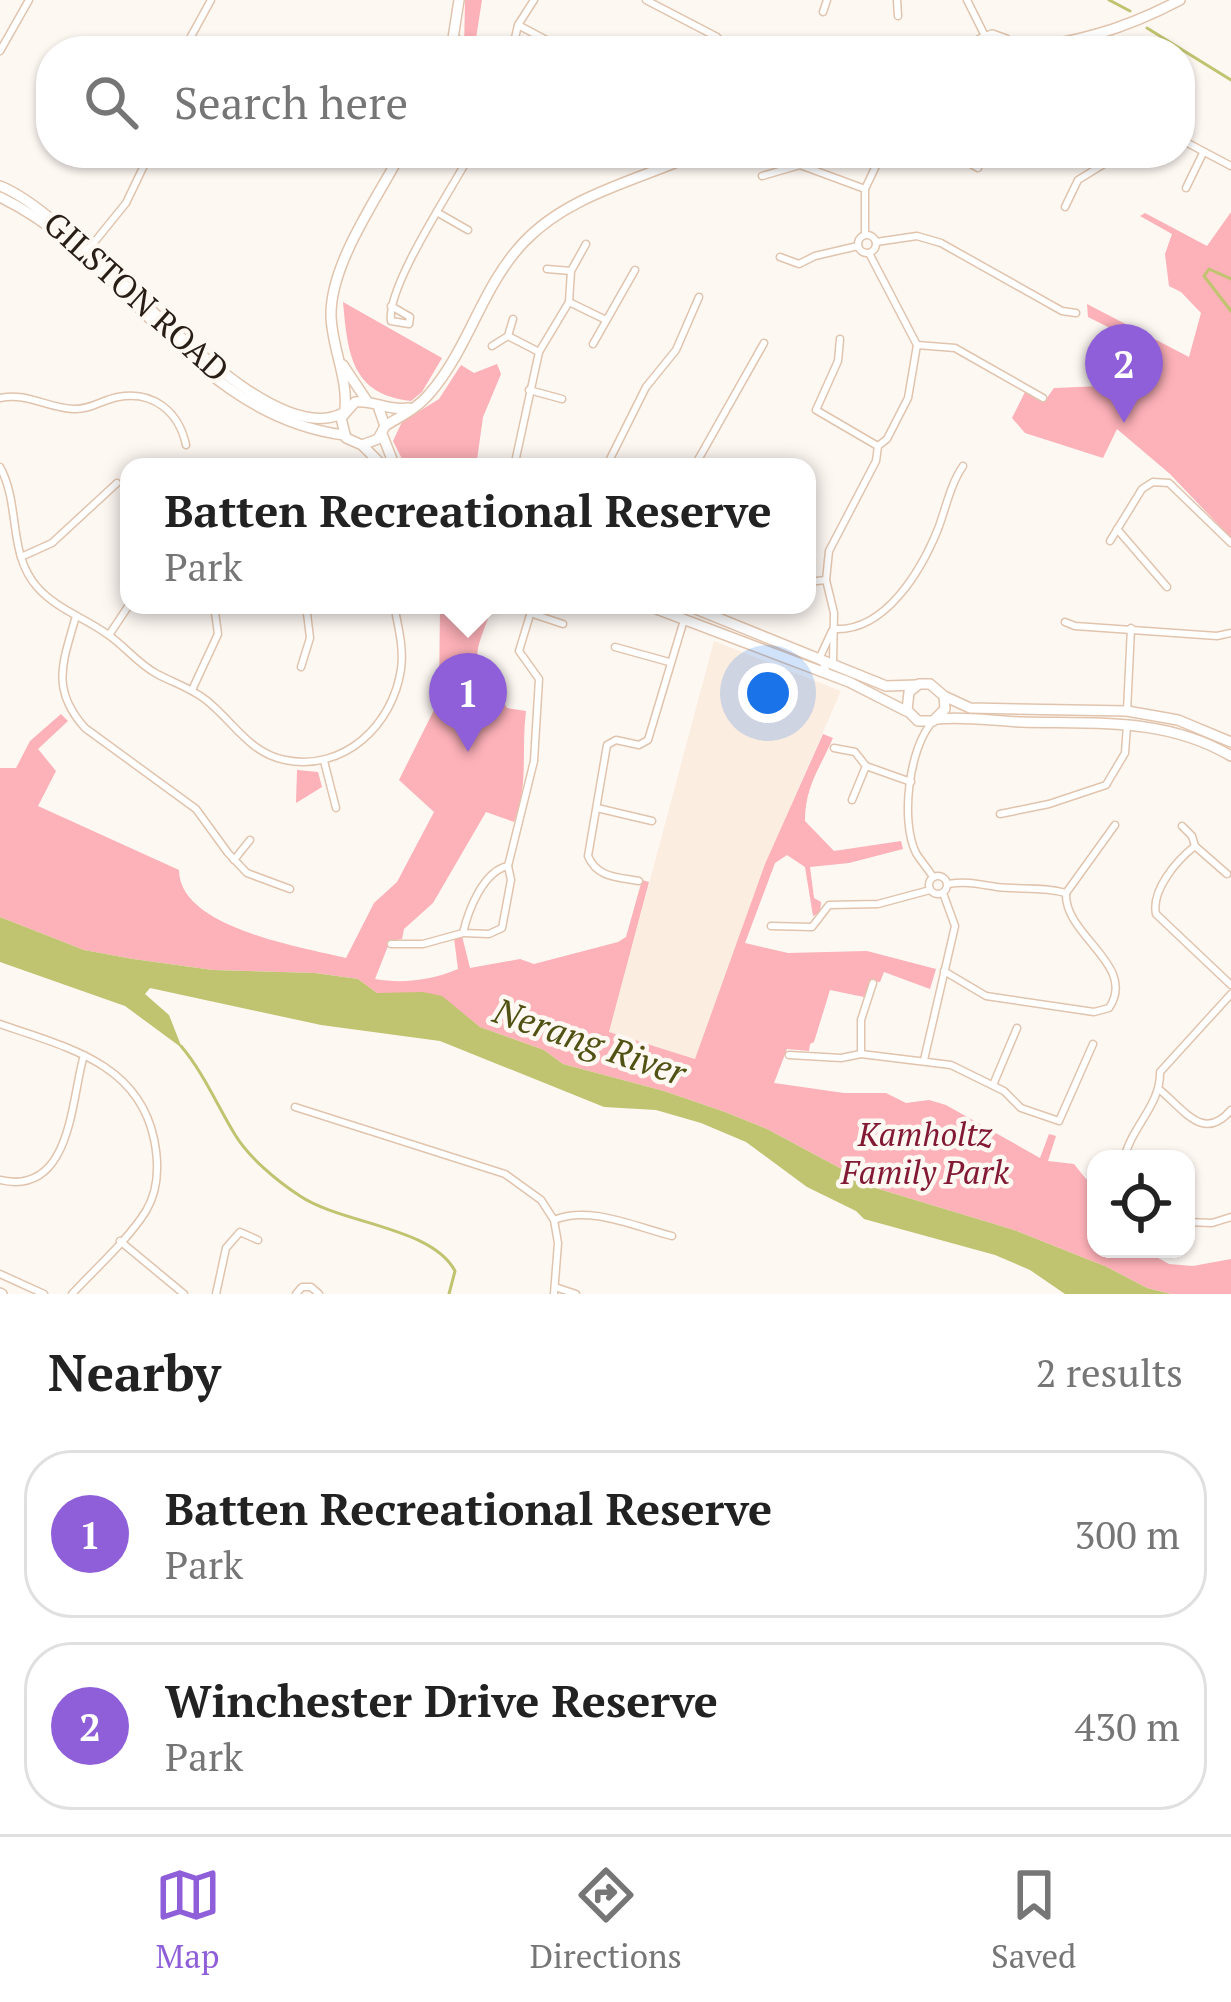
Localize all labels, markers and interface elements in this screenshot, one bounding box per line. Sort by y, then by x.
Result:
search box [36,36,1195,168]
icon: search [78,69,144,135]
text: Search here [174,72,408,132]
street label: GILSTON ROAD [35,201,239,391]
pin: 2 [1085,324,1163,423]
popup [120,458,816,614]
text: Batten Recreational Reserve [164,480,772,540]
text: Park [164,540,242,592]
pin: 1 [429,653,507,752]
your location [738,663,798,723]
water label: Nerang River [487,986,694,1096]
park label: Kamholtz Family Park [840,1112,1009,1193]
map controls [1087,1150,1195,1258]
button: locate [1087,1150,1195,1258]
text: Nearby [48,1338,221,1406]
text: 2 results [1036,1346,1183,1398]
text: Batten Recreational Reserve [165,1478,772,1538]
text: 1 [79,1508,101,1560]
text: 300 m [1075,1508,1180,1560]
text: Park [165,1538,243,1590]
text: Winchester Drive Reserve [165,1670,718,1730]
text: 2 [79,1700,101,1752]
text: 430 m [1075,1700,1180,1752]
text: Park [165,1730,243,1782]
tab: Map [155,1862,221,1977]
tab: Directions [530,1862,682,1977]
tab: Saved [991,1862,1076,1977]

